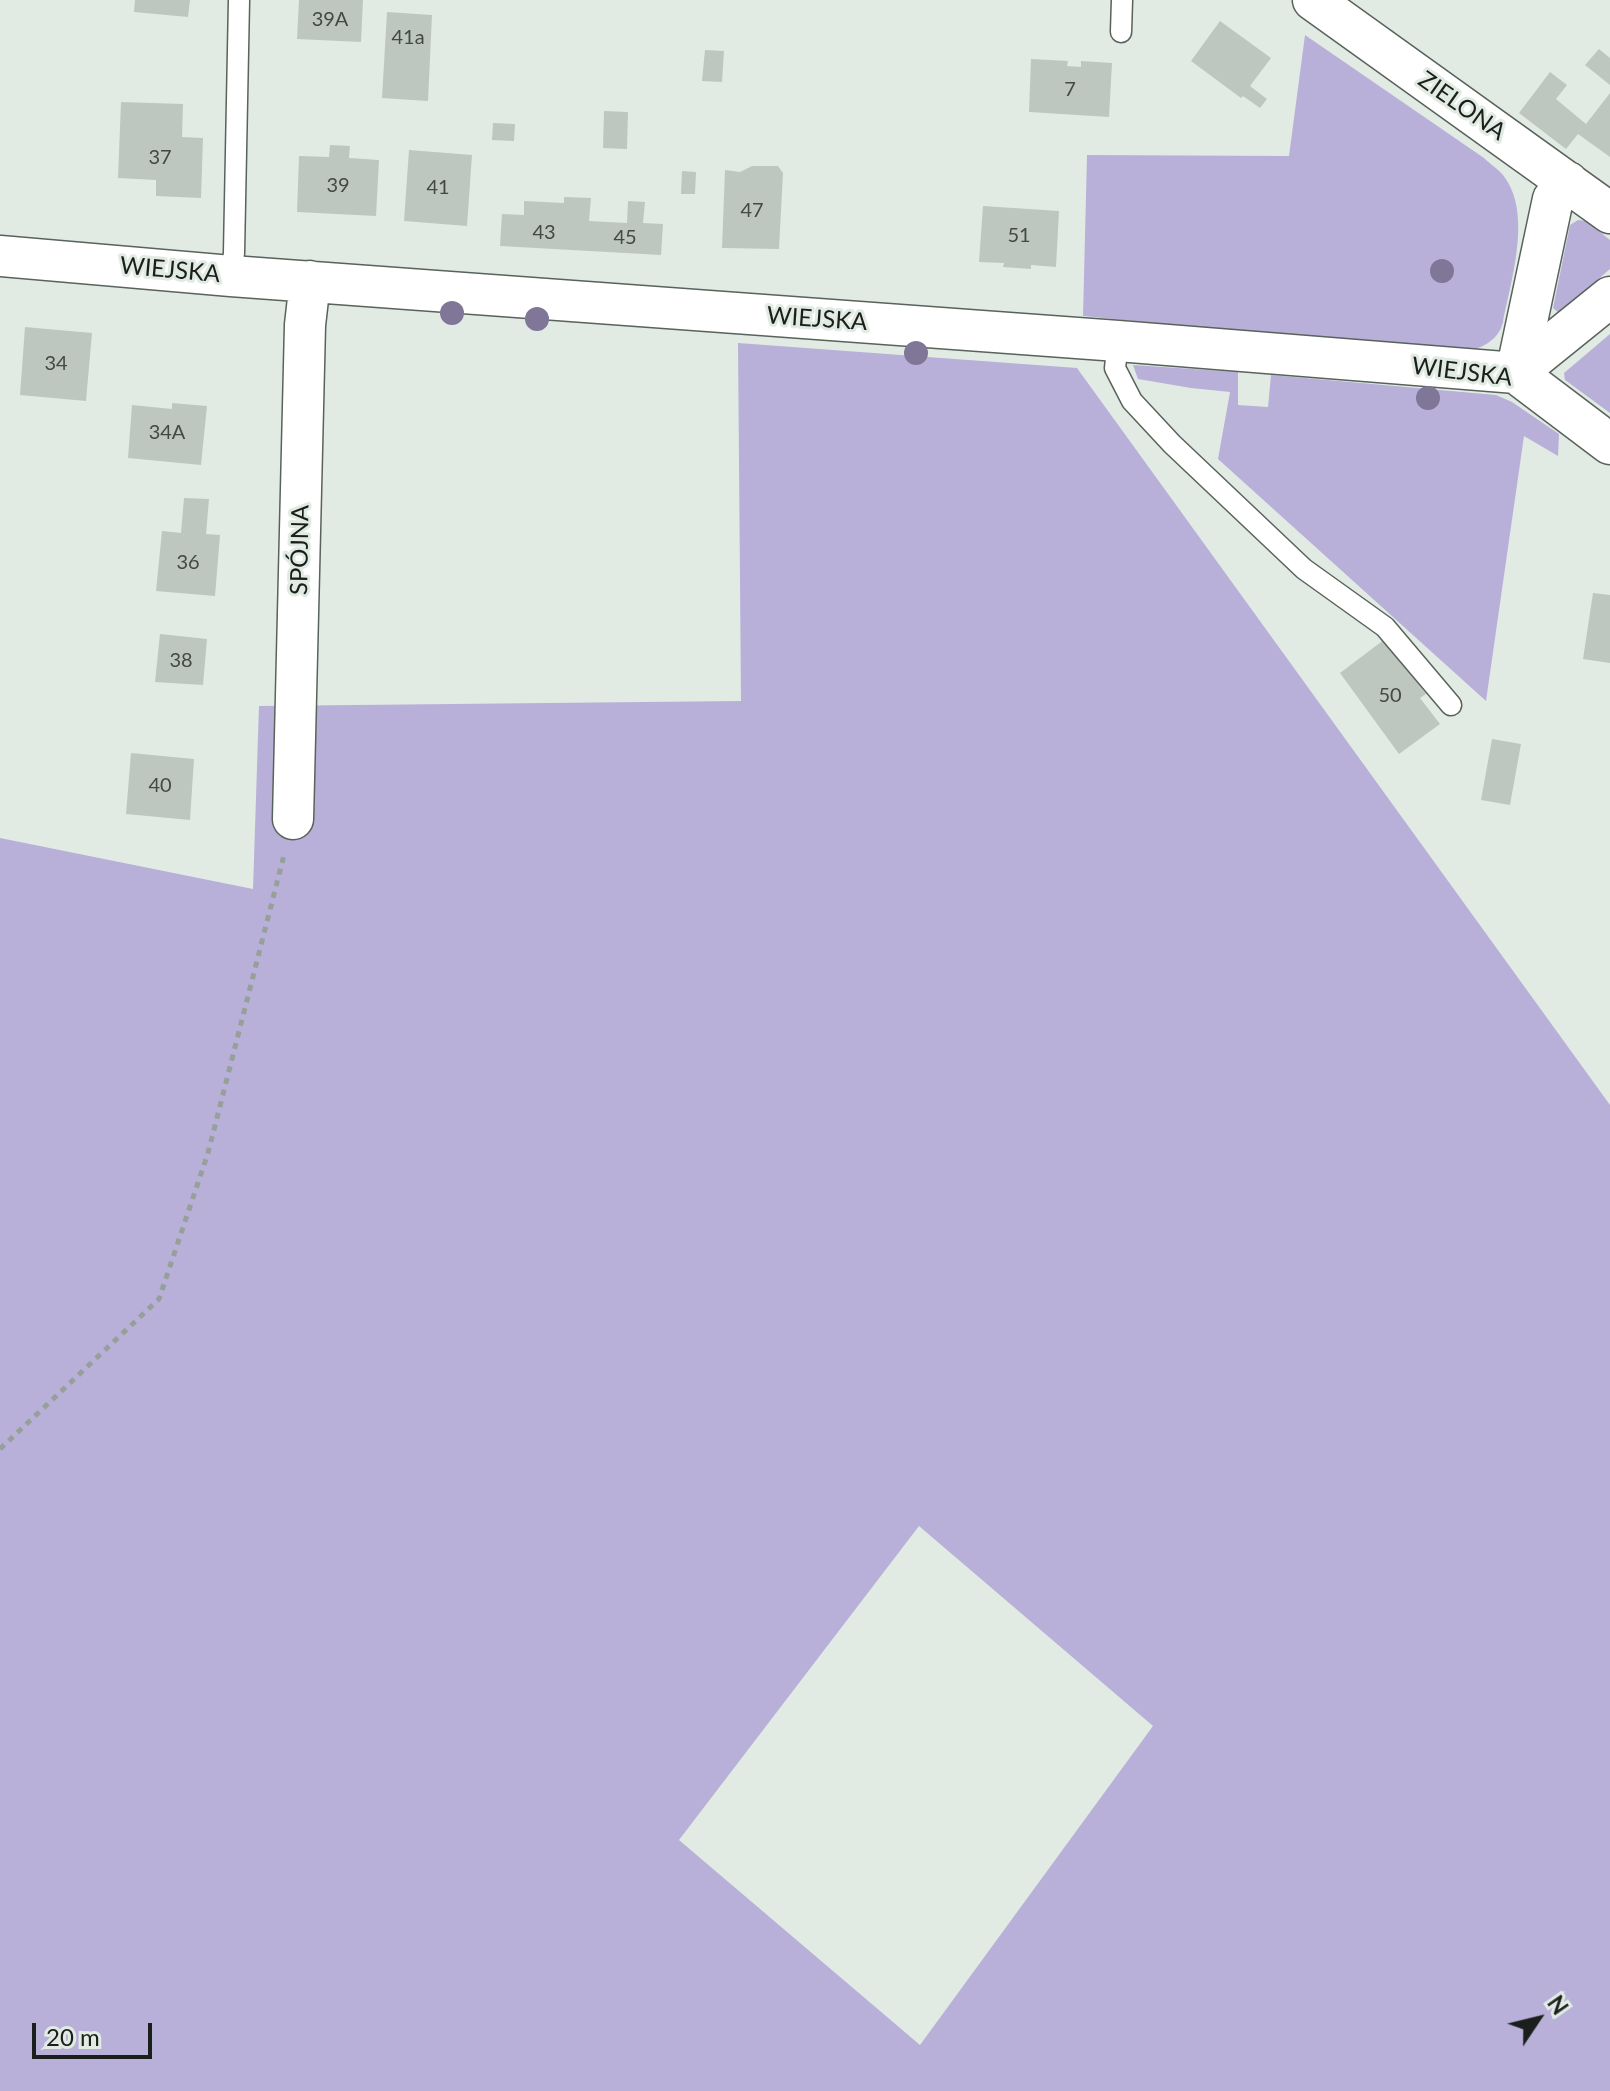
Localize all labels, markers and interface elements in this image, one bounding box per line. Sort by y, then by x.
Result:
house number: 39A [312,8,348,32]
house number: 41a [391,26,425,50]
street label: ZIELONA [1413,65,1511,147]
house number: 7 [1064,78,1076,102]
house number: 37 [148,146,172,170]
house number: 39 [326,174,350,198]
house number: 41 [426,176,450,200]
house number: 47 [740,199,764,223]
house number: 43 [532,221,556,245]
house number: 51 [1007,224,1031,248]
house number: 45 [613,226,637,250]
street label: WIEJSKA [119,251,221,289]
street label: WIEJSKA [766,301,868,337]
house number: 34 [44,352,68,376]
street label: WIEJSKA [1410,352,1514,392]
house number: 34A [149,421,185,445]
street label: SPÓJNA [285,505,315,595]
house number: 36 [176,551,200,575]
house number: 38 [169,649,193,673]
house number: 50 [1378,684,1402,708]
house number: 40 [148,774,172,798]
north arrow [1498,1979,1578,2059]
text: N [1542,1990,1574,2020]
scale bar [36,2007,156,2057]
text: 20 m [46,2022,100,2051]

